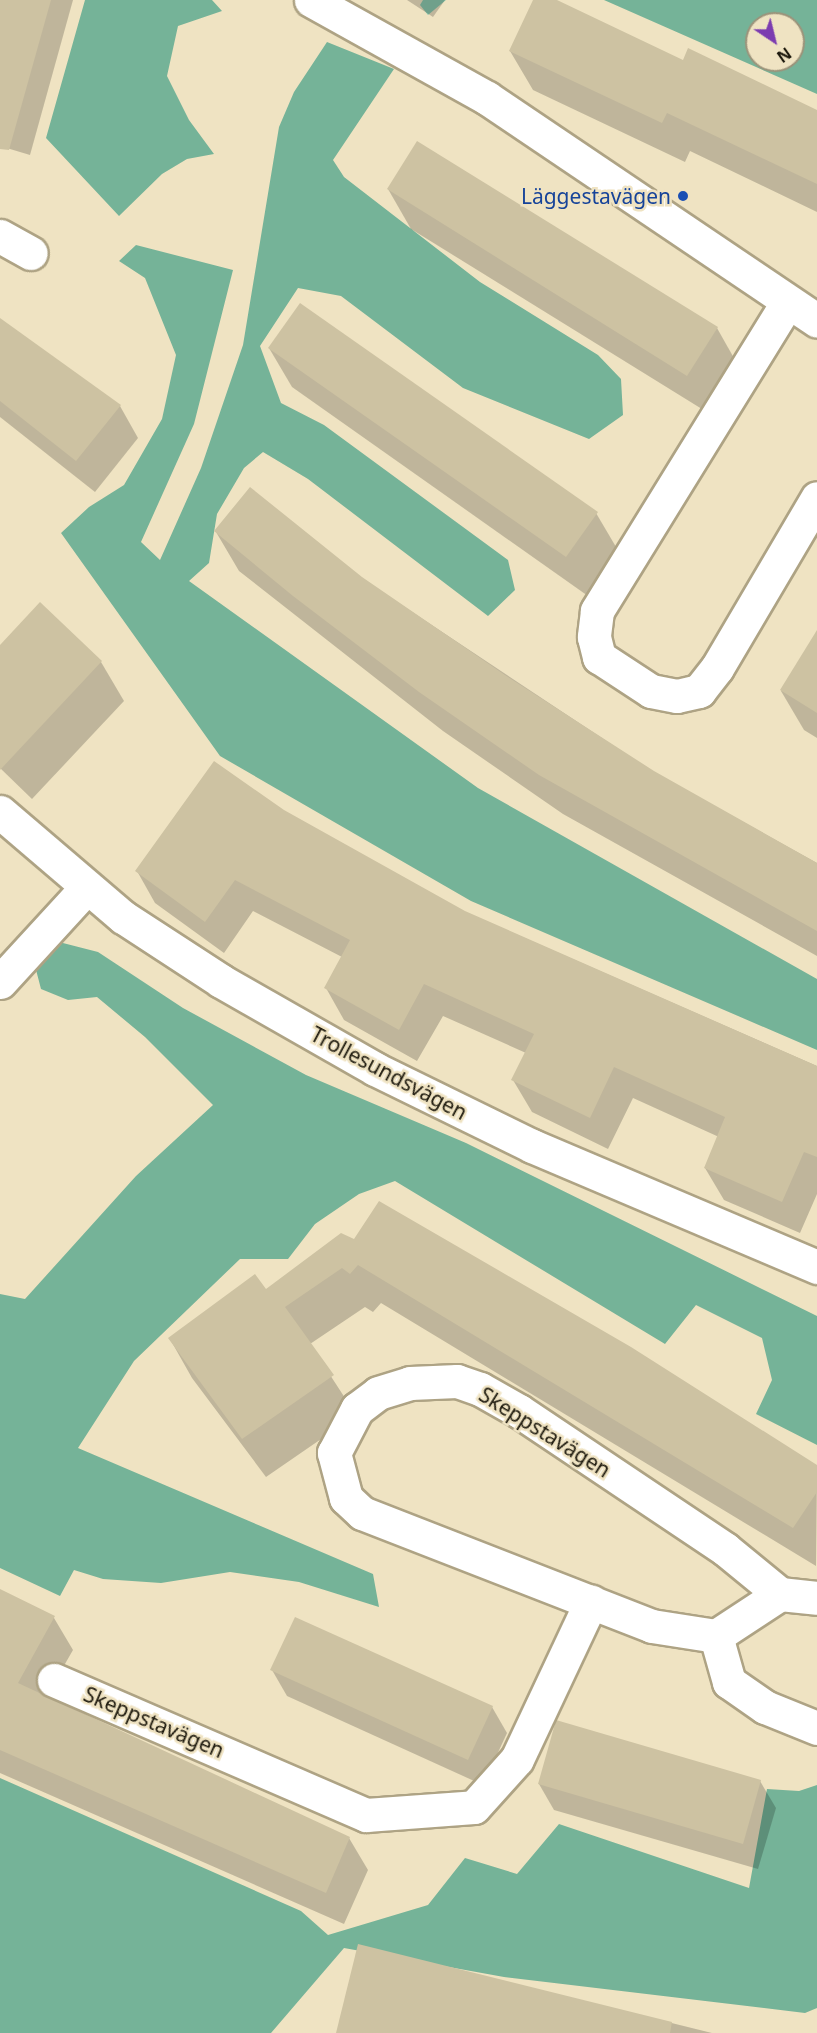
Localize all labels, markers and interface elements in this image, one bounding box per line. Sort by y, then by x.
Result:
north arrow [745,12,805,72]
text: N [773,42,796,68]
place label: Läggestavägen [521,183,671,209]
marker: Läggestavägen [676,189,690,203]
street label: Trollesundsvägen [307,1021,471,1125]
street label: Skeppstavägen [475,1382,615,1482]
street label: Skeppstavägen [80,1681,228,1763]

